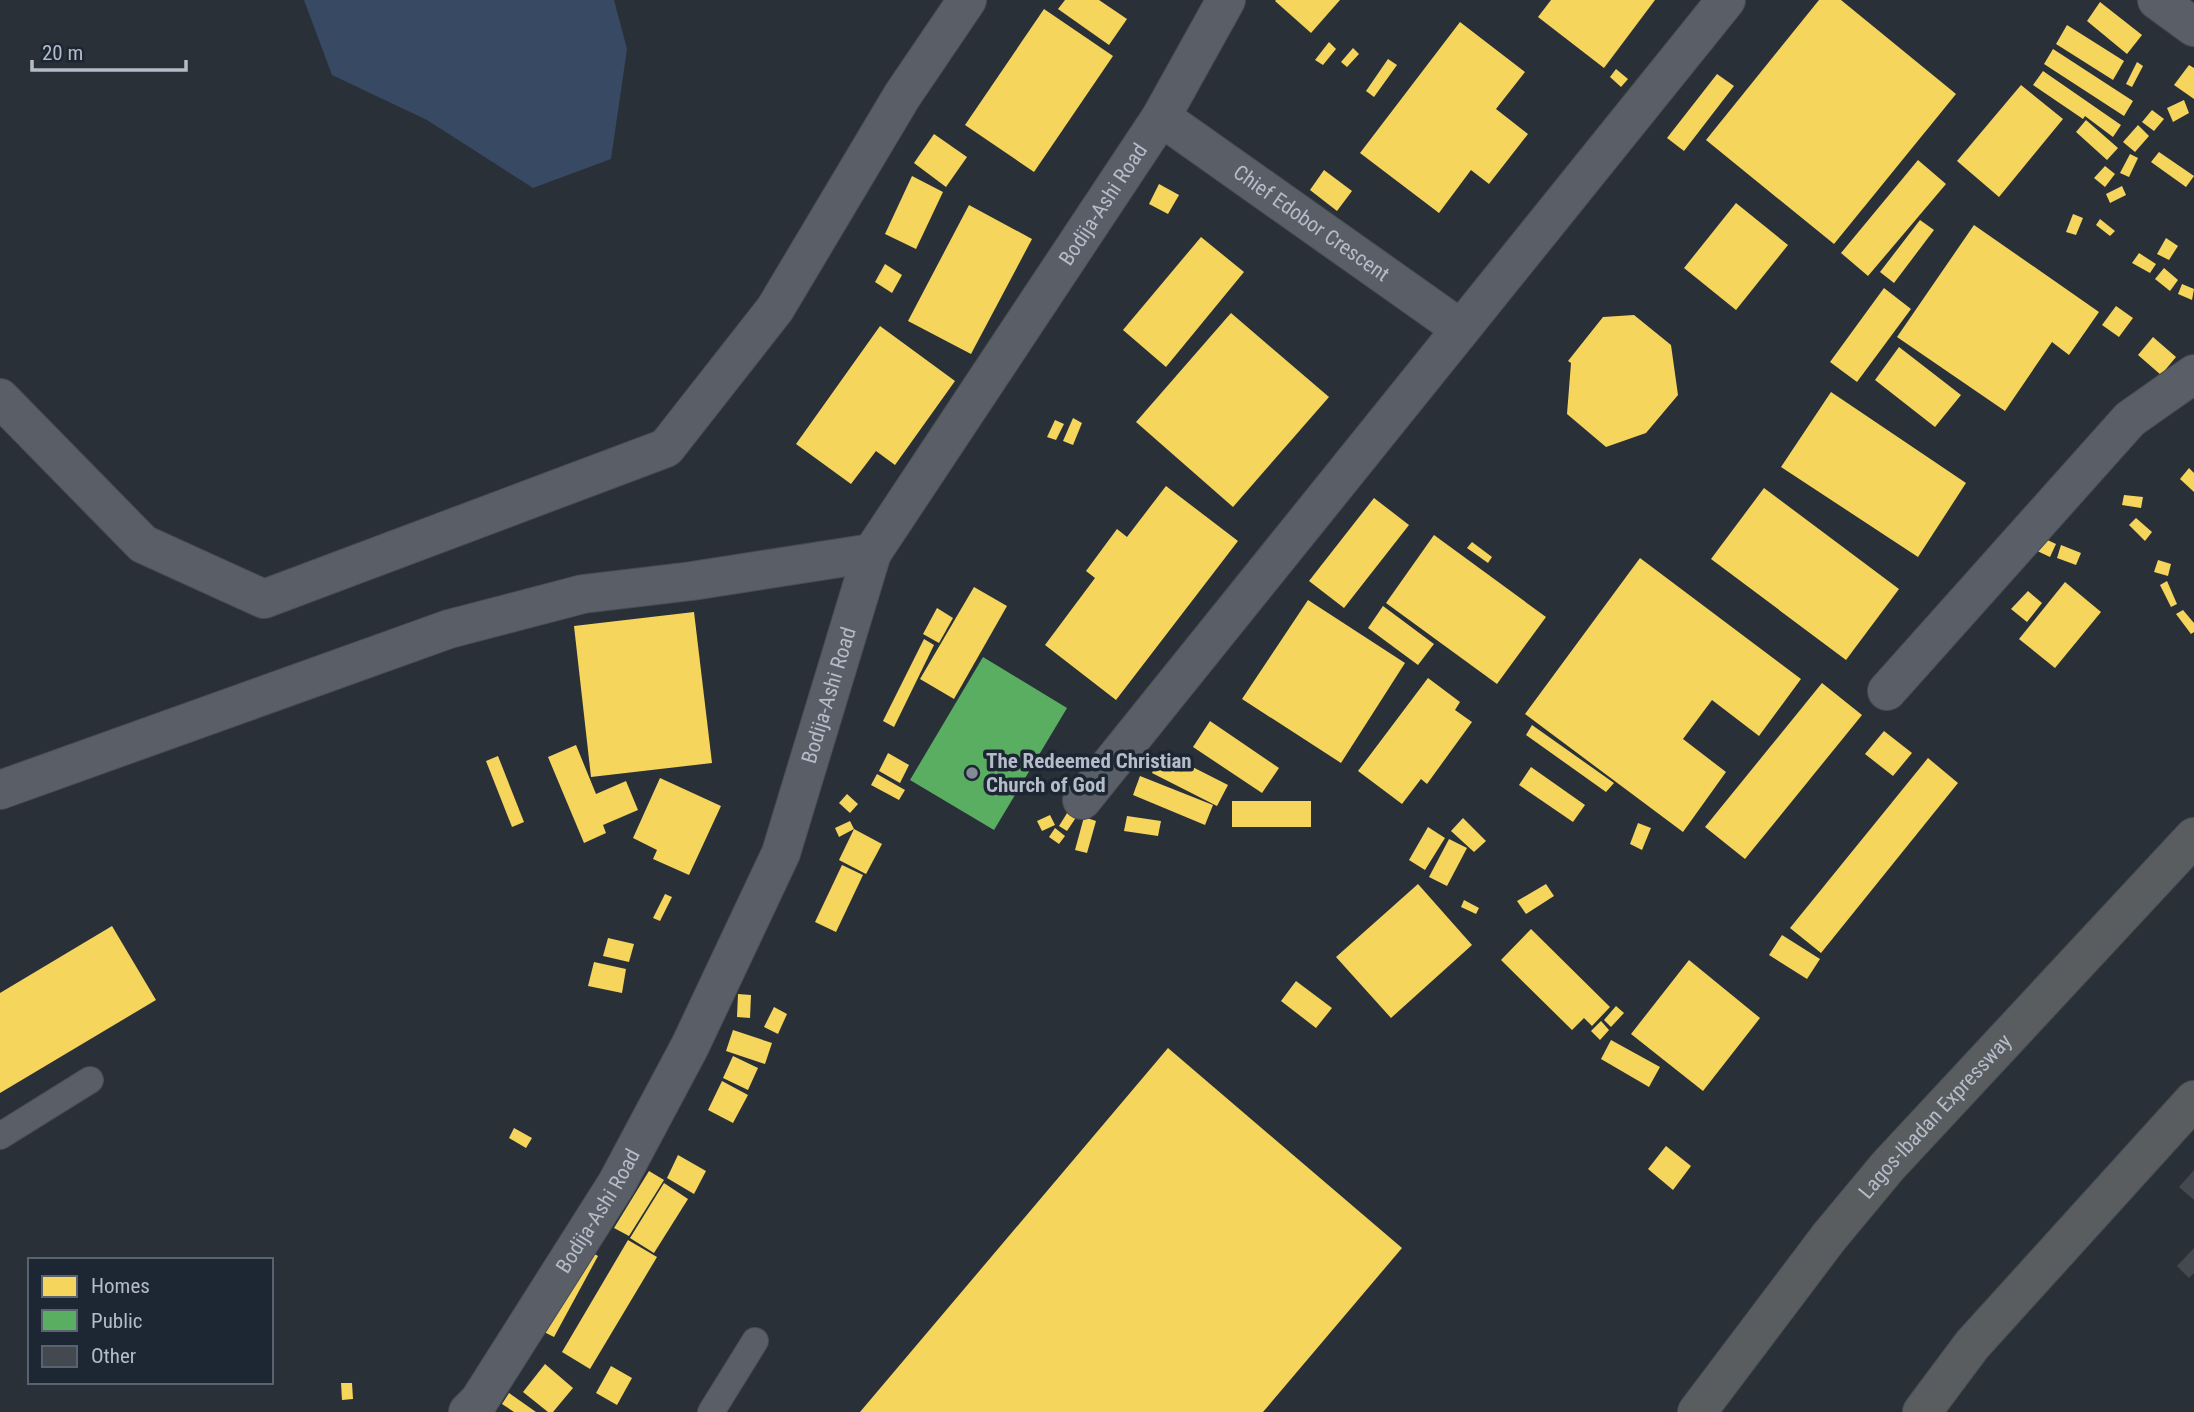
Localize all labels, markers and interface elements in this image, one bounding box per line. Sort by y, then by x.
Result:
scale bar [32,28,186,72]
text: 20 m [42,41,83,65]
street label: Bodija-Ashi Road [1054,139,1152,270]
street label: Chief Edobor Crescent [1229,160,1394,286]
street label: Bodija-Ashi Road [797,624,861,766]
place label: The Redeemed Christian Church of God [986,749,1192,797]
marker: The Redeemed Christian Church of God [964,765,980,781]
street label: Lagos-Ibadan Expressway [1854,1029,2017,1203]
street label: Bodija-Ashi Road [551,1145,645,1277]
legend [28,1258,273,1384]
text: Homes [91,1274,150,1298]
text: Public [91,1309,143,1333]
text: Other [91,1344,136,1368]

